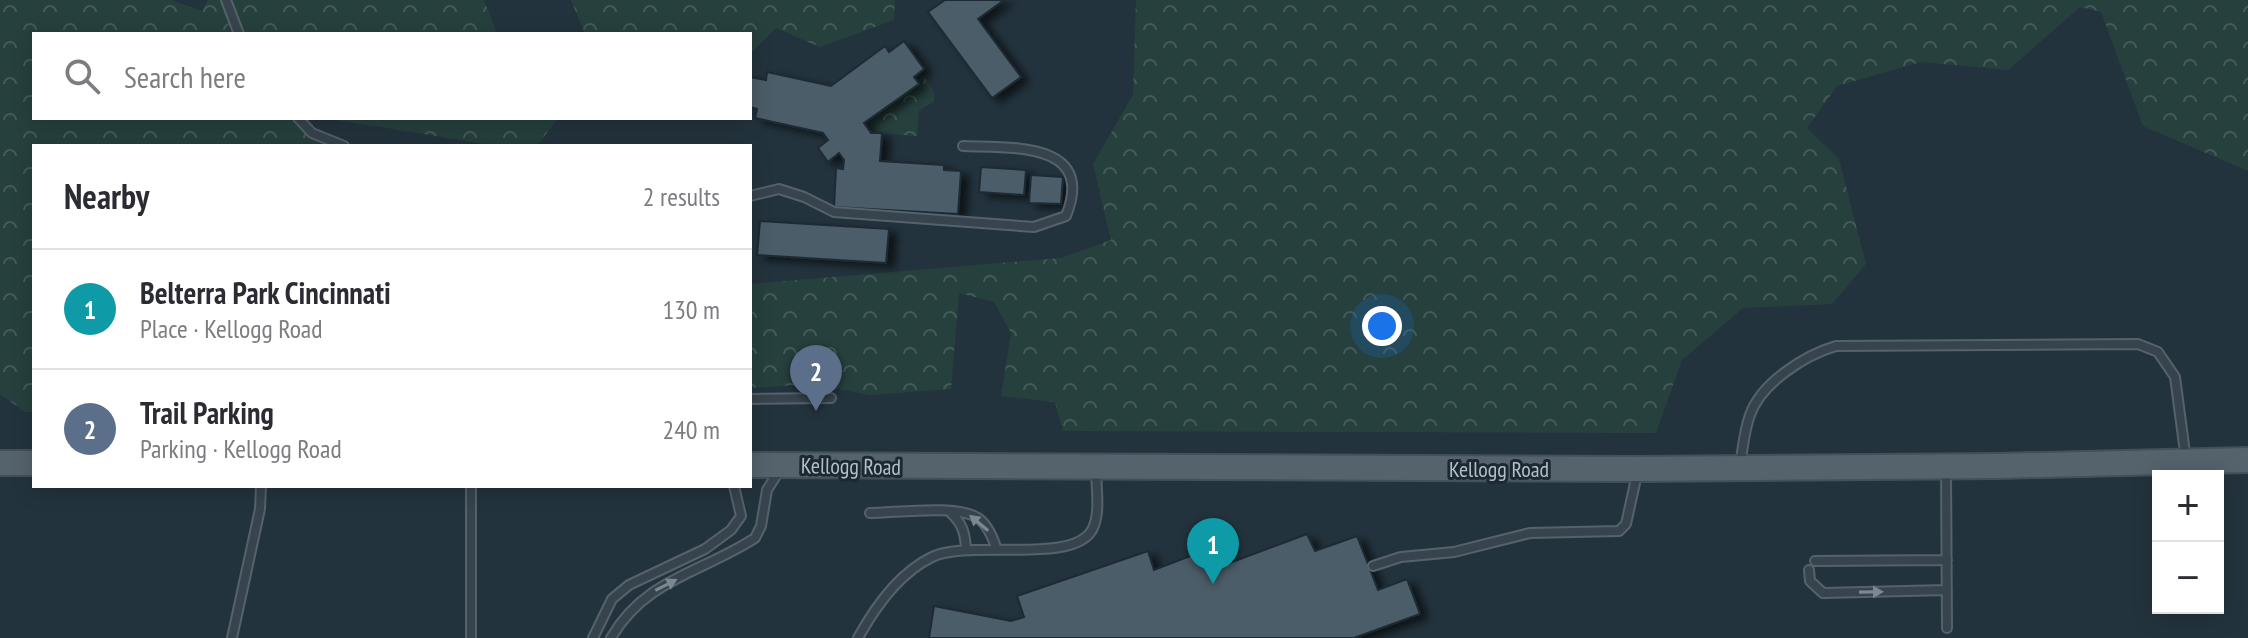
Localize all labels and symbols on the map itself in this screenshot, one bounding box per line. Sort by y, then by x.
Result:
your location [1362,306,1402,346]
pin: 2 [790,345,842,411]
street label: Kellogg Road [801,451,901,481]
street label: Kellogg Road [1449,455,1549,483]
one-way arrow [969,514,990,531]
pin: 1 [1187,518,1239,584]
one-way arrow [654,578,677,591]
one-way arrow [1859,586,1884,598]

